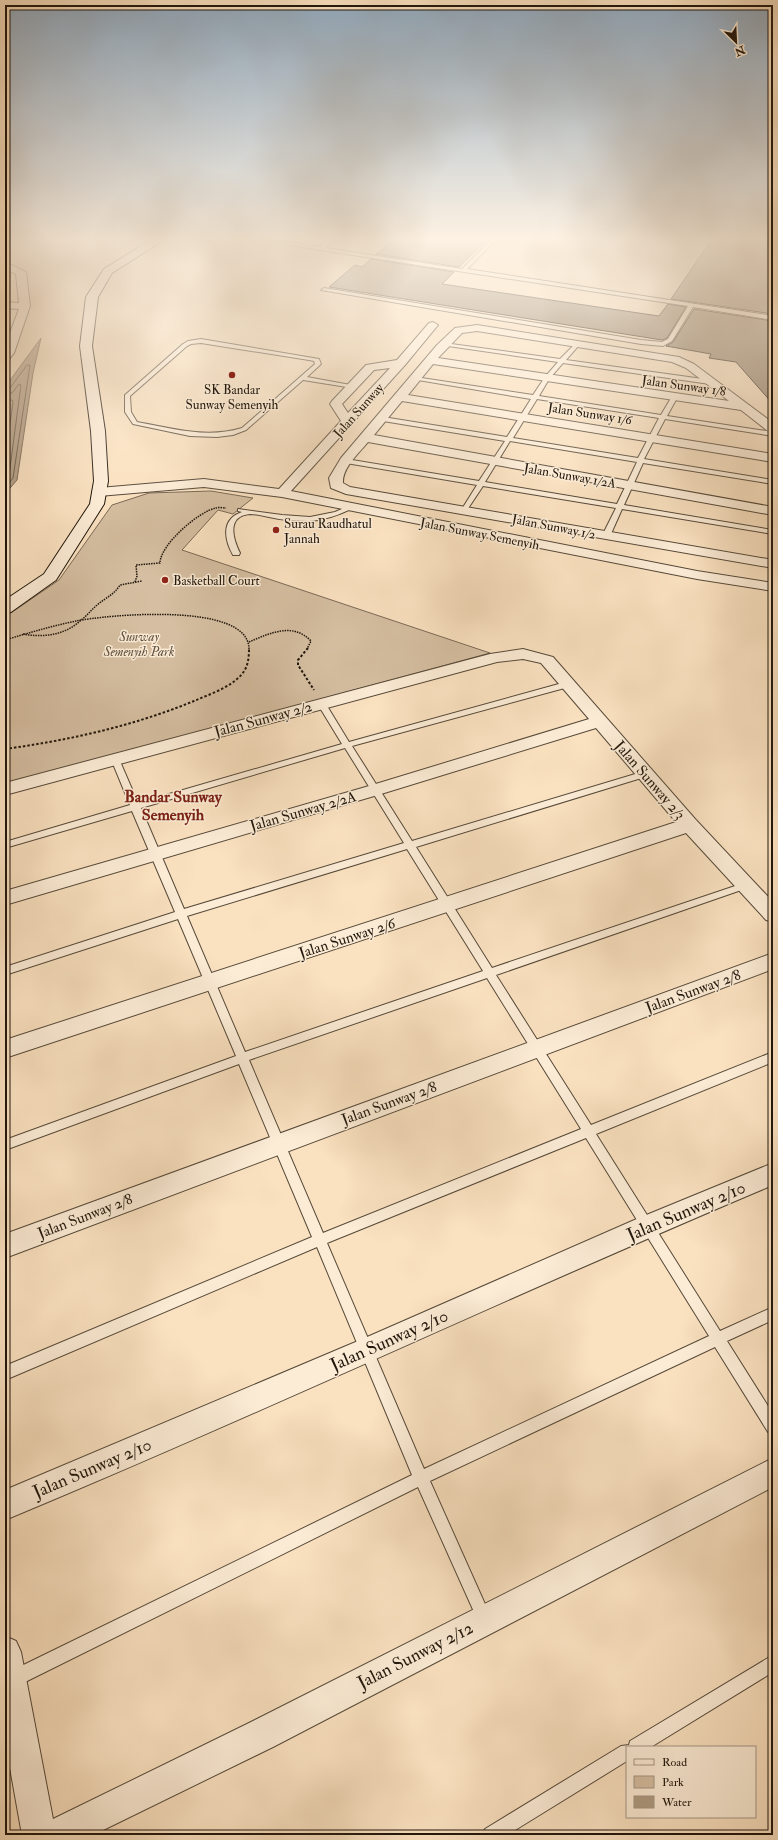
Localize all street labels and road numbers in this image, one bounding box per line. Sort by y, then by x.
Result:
street label: Jalan Sunway 1/8 [640,372,727,401]
street label: Jalan Sunway [329,380,388,443]
street label: Jalan Sunway 1/6 [545,399,635,430]
street label: Jalan Sunway 1/2A [521,460,618,493]
street label: Jalan Sunway 1/2 [509,511,598,544]
street label: Jalan Sunway Semenyih [418,514,541,554]
street label: Jalan Sunway 2/2 [211,697,315,743]
street label: Jalan Sunway 2/3 [609,736,689,824]
street label: Jalan Sunway 2/2A [247,787,359,837]
street label: Jalan Sunway 2/6 [295,913,400,964]
street label: Jalan Sunway 2/8 [642,965,744,1019]
street label: Jalan Sunway 2/8 [338,1077,440,1131]
street label: Jalan Sunway 2/10 [622,1176,749,1247]
street label: Jalan Sunway 2/8 [34,1190,136,1245]
street label: Jalan Sunway 2/10 [326,1304,452,1377]
street label: Jalan Sunway 2/10 [28,1433,155,1504]
street label: Jalan Sunway 2/12 [353,1616,477,1695]

